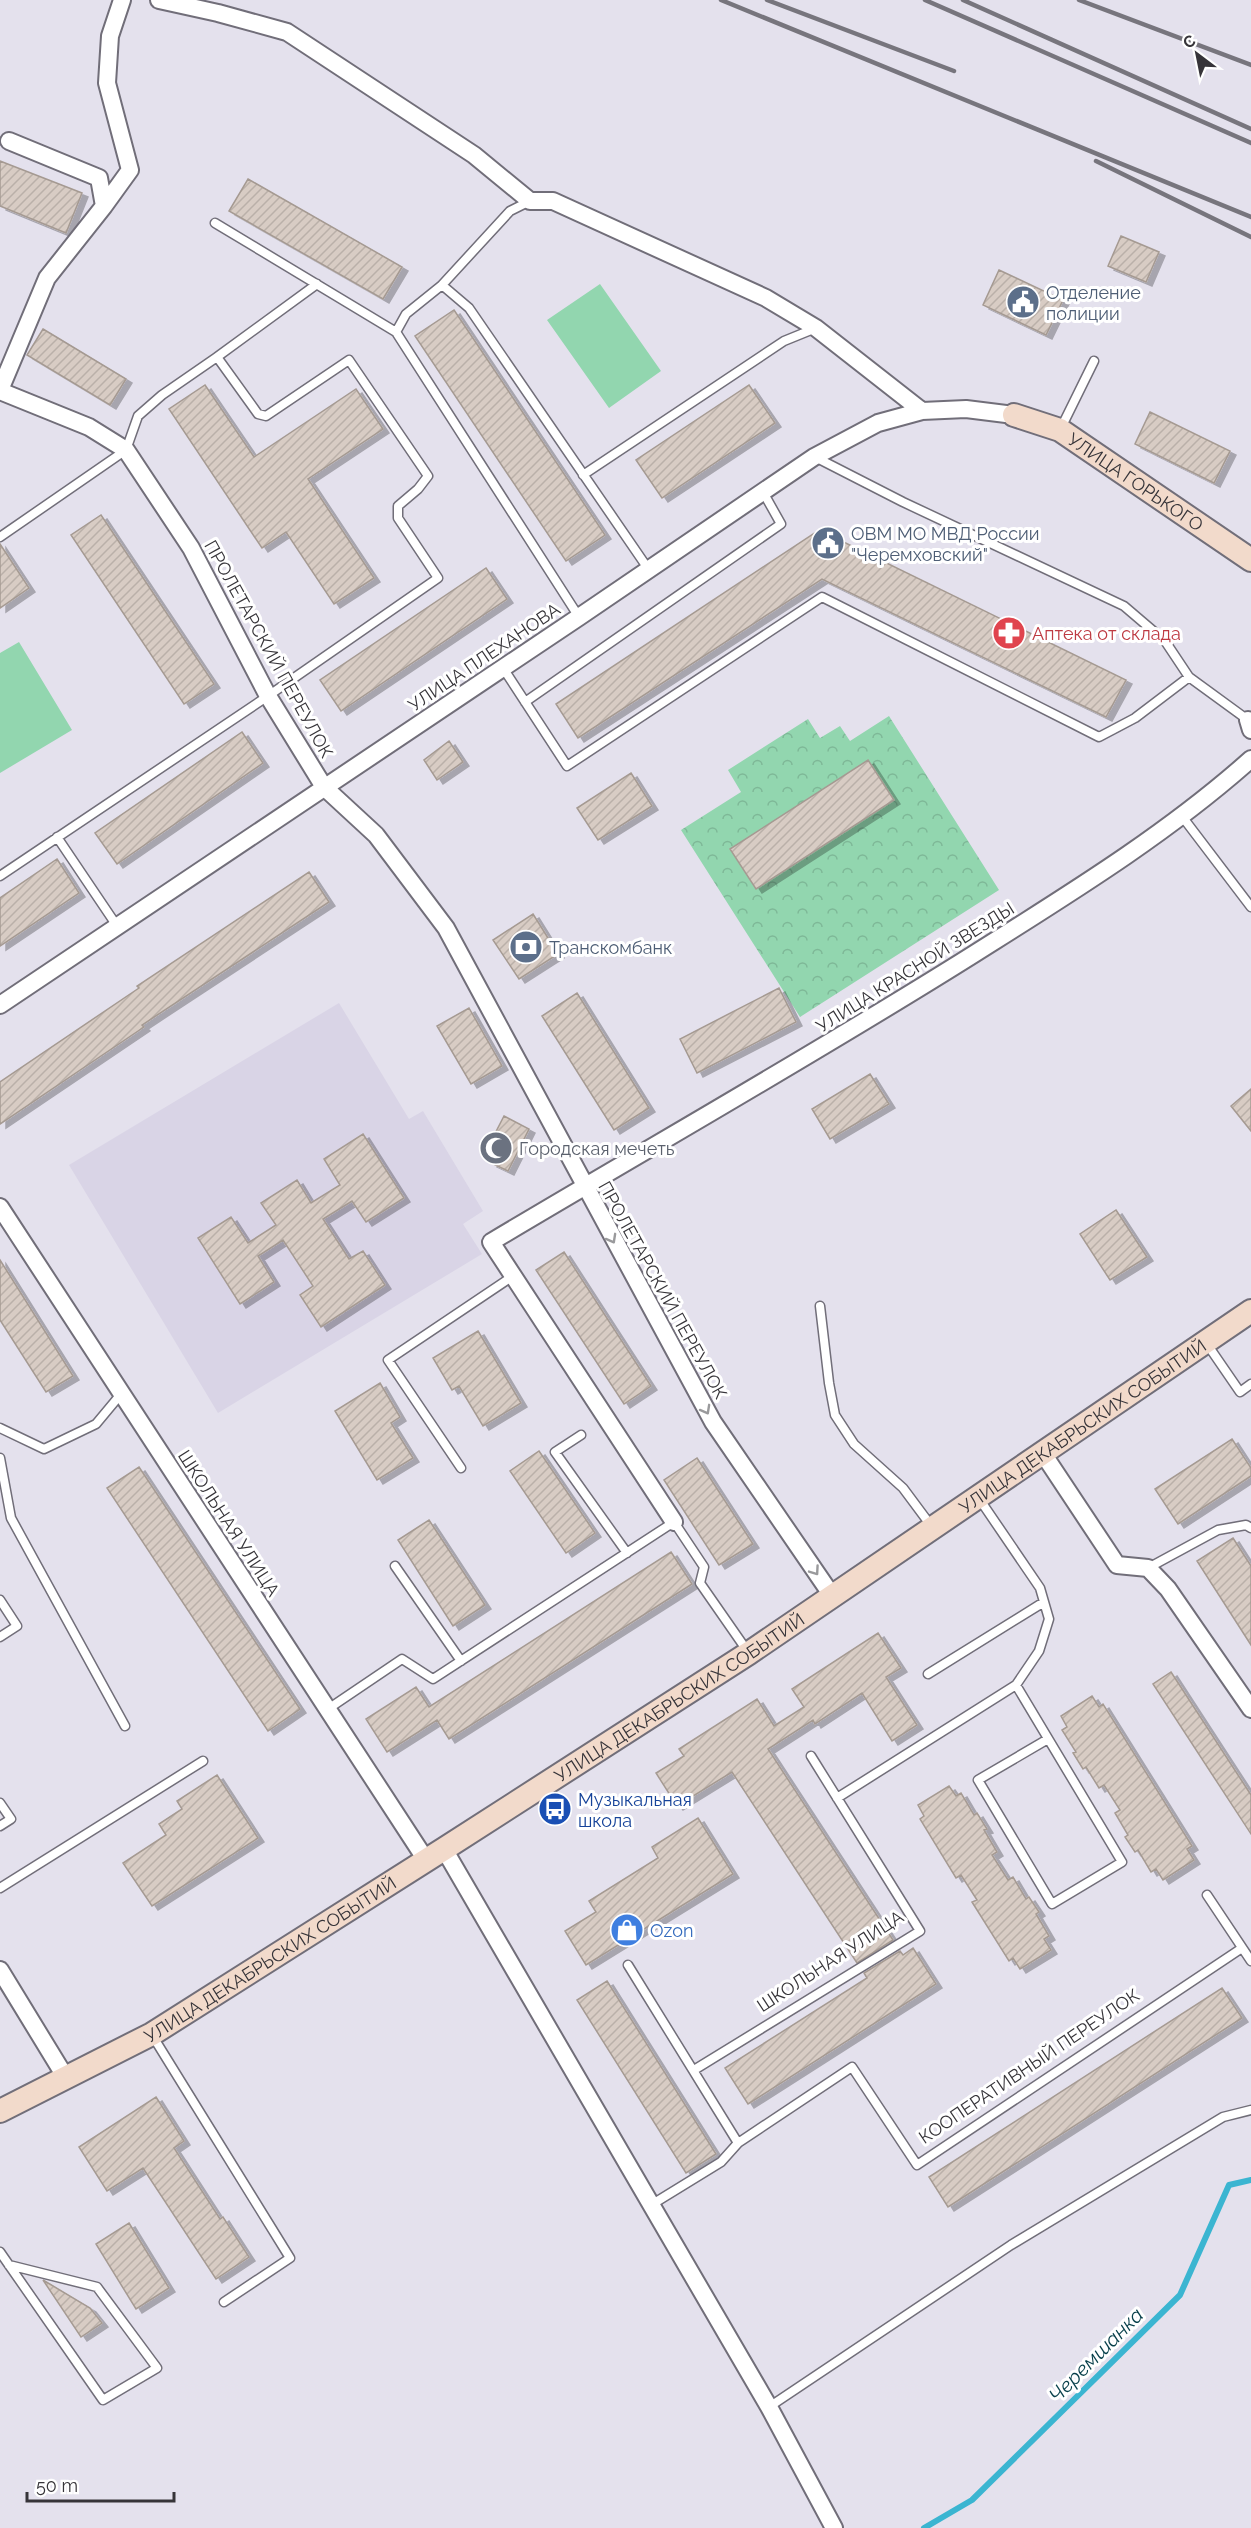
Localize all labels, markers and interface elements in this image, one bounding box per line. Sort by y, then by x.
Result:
north arrow [1167,24,1227,84]
text: С [1180,31,1199,53]
place label: Отделение полиции [1046,282,1141,324]
public building icon: Отделение полиции [1005,284,1041,320]
street label: УЛИЦА ГОРЬКОГО [1064,428,1208,535]
place label: ОВМ МО МВД России "Черемховский" [851,523,1039,565]
public building icon: ОВМ МО МВД России "Черемховский" [810,525,846,561]
street label: ПРОЛЕТАРСКИЙ ПЕРЕУЛОК [200,537,338,761]
street label: УЛИЦА ПЛЕХАНОВА [404,598,564,716]
pharmacy icon: Аптека от склада [991,615,1027,651]
place label: Аптека от склада [1032,623,1181,644]
street label: УЛИЦА КРАСНОЙ ЗВЕЗДЫ [812,897,1018,1037]
bank icon: Транскомбанк [508,929,544,965]
place label: Транскомбанк [549,937,672,958]
mosque icon: Городская мечеть [478,1130,514,1166]
place label: Городская мечеть [519,1138,675,1159]
street label: ПРОЛЕТАРСКИЙ ПЕРЕУЛОК [594,1178,732,1402]
one-way arrow [605,1232,616,1243]
street label: УЛИЦА ДЕКАБРЬСКИХ СОБЫТИЙ [955,1334,1210,1517]
one-way arrow [699,1403,710,1414]
street label: ШКОЛЬНАЯ УЛИЦА [174,1446,284,1600]
one-way arrow [808,1564,819,1575]
street label: УЛИЦА ДЕКАБРЬСКИХ СОБЫТИЙ [550,1608,808,1786]
place label: Музыкальная школа [578,1789,692,1831]
bus stop icon: Музыкальная школа [537,1791,573,1827]
street label: УЛИЦА ДЕКАБРЬСКИХ СОБЫТИЙ [141,1872,400,2047]
street label: ШКОЛЬНАЯ УЛИЦА [753,1906,907,2016]
shop icon: Ozon [609,1912,645,1948]
place label: Ozon [650,1920,693,1941]
street label: КООПЕРАТИВНЫЙ ПЕРЕУЛОК [915,1984,1143,2148]
water label: Черемшанка [1044,2303,1148,2407]
scale bar [27,2465,174,2503]
text: 50 m [36,2475,78,2496]

